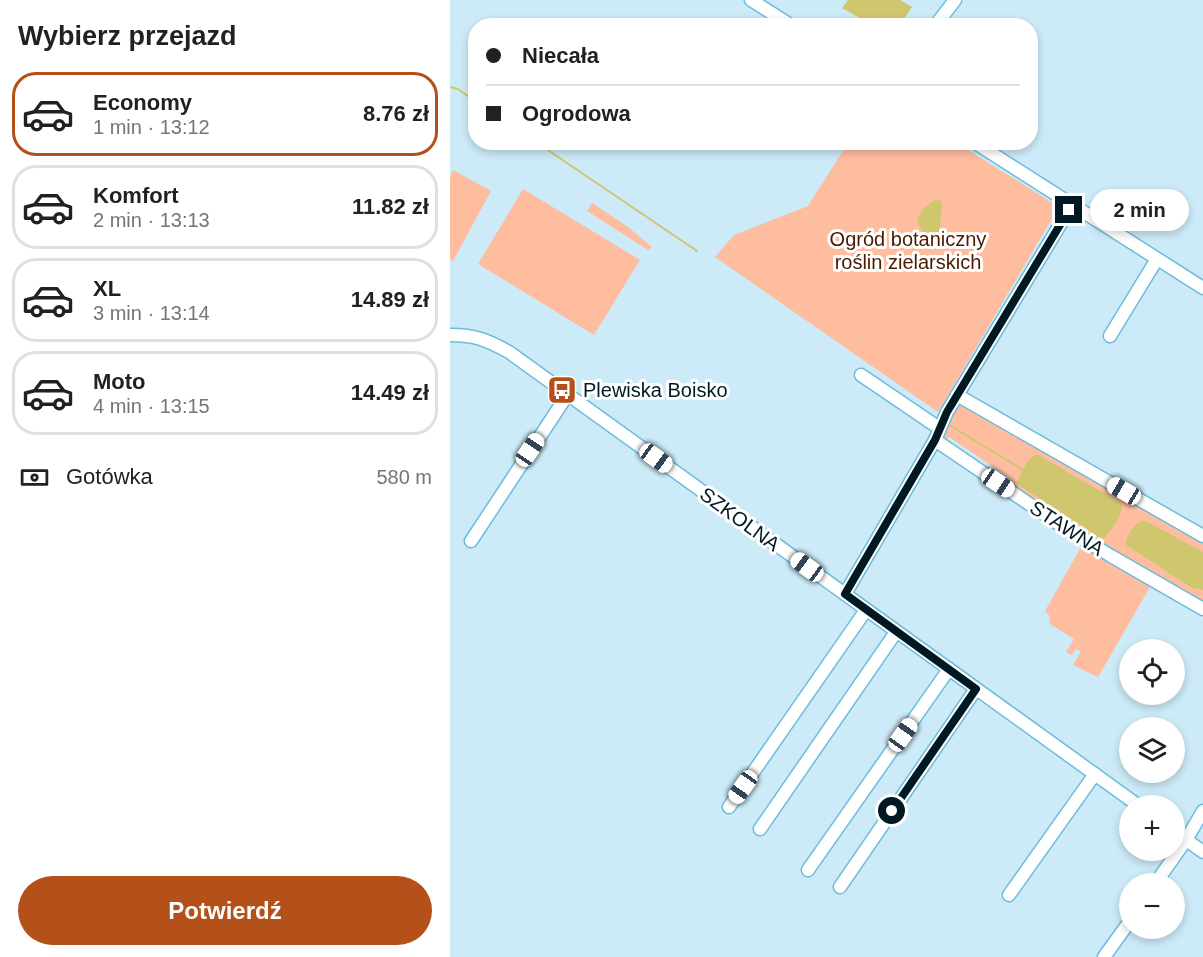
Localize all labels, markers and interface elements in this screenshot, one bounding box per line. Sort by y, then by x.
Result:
text: Wybierz przejazd [18,21,237,51]
text: Niecała [522,43,599,68]
icon: car [21,87,75,141]
text: Economy [93,90,192,115]
text: 8.76 zł [363,101,429,126]
text: Ogrodowa [522,101,631,126]
text: 1 min · 13:12 [93,116,210,138]
icon: car [21,180,75,234]
text: Komfort [93,183,179,208]
callout: 2 min [1090,189,1189,231]
text: 11.82 zł [352,194,429,219]
route end [1055,196,1082,223]
text: 2 min [1113,199,1166,221]
text: 2 min · 13:13 [93,209,210,231]
park label: Ogród botaniczny roślin zielarskich [830,228,986,273]
icon: car [21,273,75,327]
text: XL [93,276,121,301]
text: 14.89 zł [351,287,429,312]
text: 3 min · 13:14 [93,302,210,324]
icon: car [21,366,75,420]
text: Moto [93,369,146,394]
bus stop icon: Plewiska Boisko [546,374,578,406]
place label: Plewiska Boisko [583,379,728,401]
text: 14.49 zł [351,380,429,405]
text: 4 min · 13:15 [93,395,210,417]
car [512,430,548,470]
car [636,440,676,476]
icon: cash [18,461,51,494]
text: Gotówka [66,464,153,489]
car [978,465,1018,501]
text: 580 m [376,466,432,488]
car [1104,474,1144,508]
street label: SZKOLNA [696,483,785,556]
street label: STAWNA [1026,496,1108,560]
car [787,549,827,585]
map controls [1119,639,1185,939]
button: locate [1119,639,1185,705]
car [885,715,921,755]
button: layers [1119,717,1185,783]
car [725,767,761,807]
button: + [1119,795,1185,861]
route start [878,797,905,824]
button: − [1119,873,1185,939]
button: Potwierdź [18,876,432,945]

